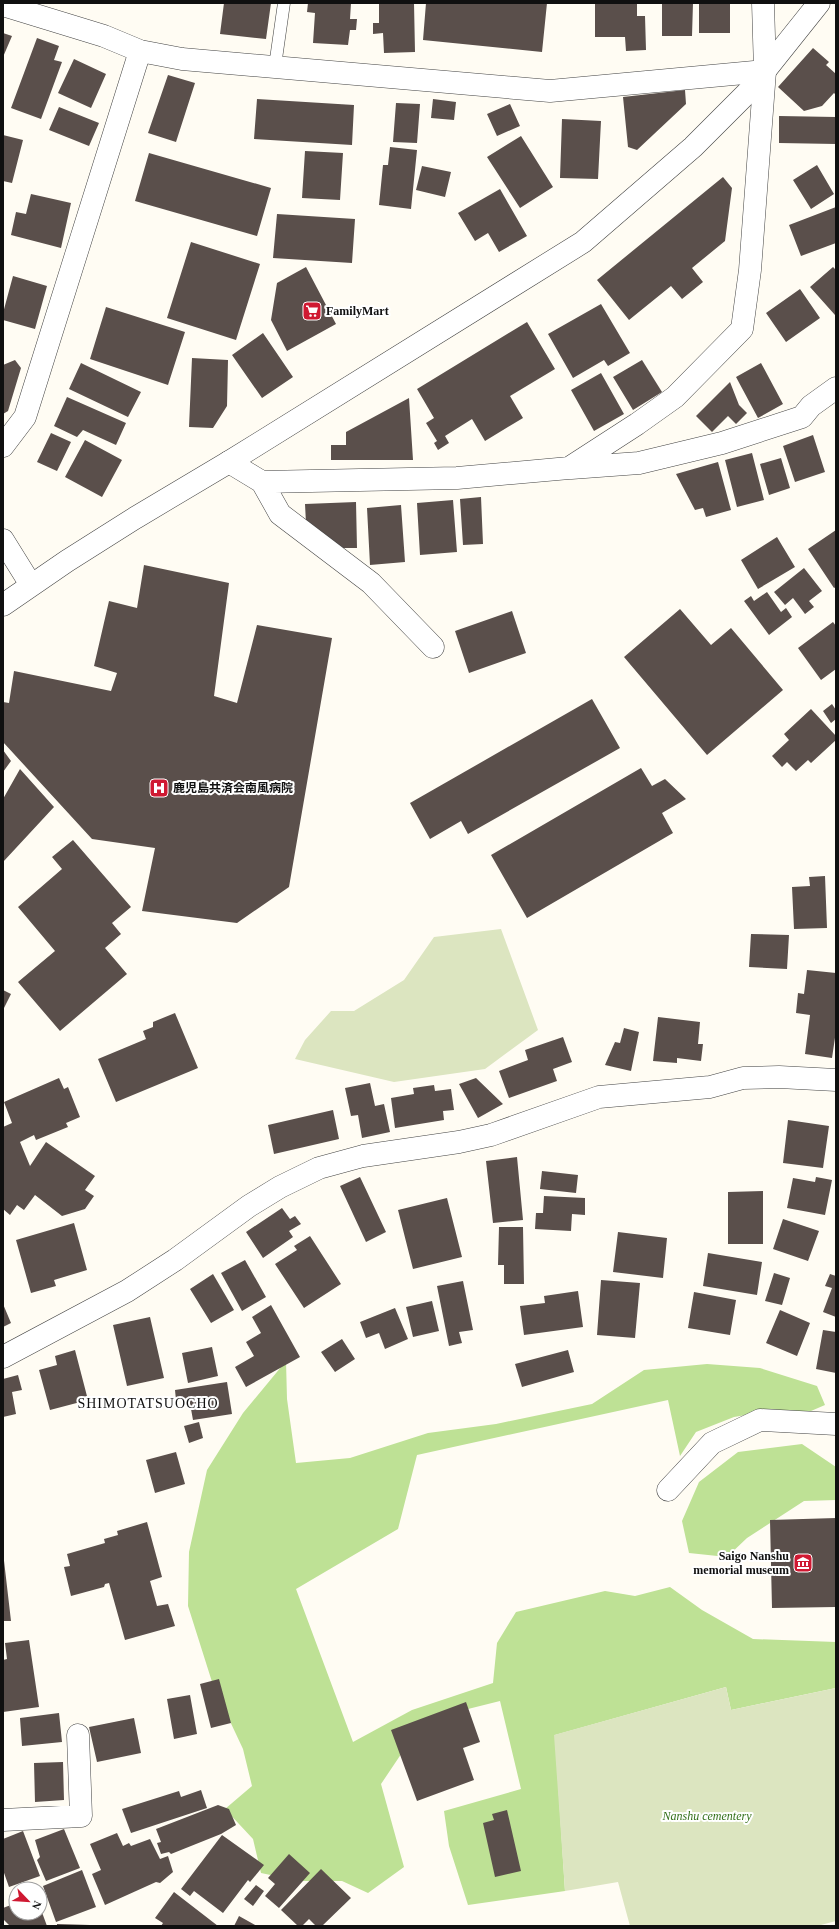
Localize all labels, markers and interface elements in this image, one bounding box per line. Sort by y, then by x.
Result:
supermarket icon: FamilyMart [301,300,323,322]
place label: FamilyMart [326,304,389,318]
hospital icon: 鹿児島共済会南風病院 [148,777,170,799]
place label: 鹿児島共済会南風病院 [173,781,293,795]
district label: SHIMOTATSUOCHO [77,1396,219,1411]
place label: Saigo Nanshu memorial museum [693,1549,789,1577]
museum icon: Saigo Nanshu memorial museum [792,1552,814,1574]
park label: Nanshu cementery [662,1809,752,1823]
north arrow [8,1881,48,1921]
text: N [30,1899,44,1911]

